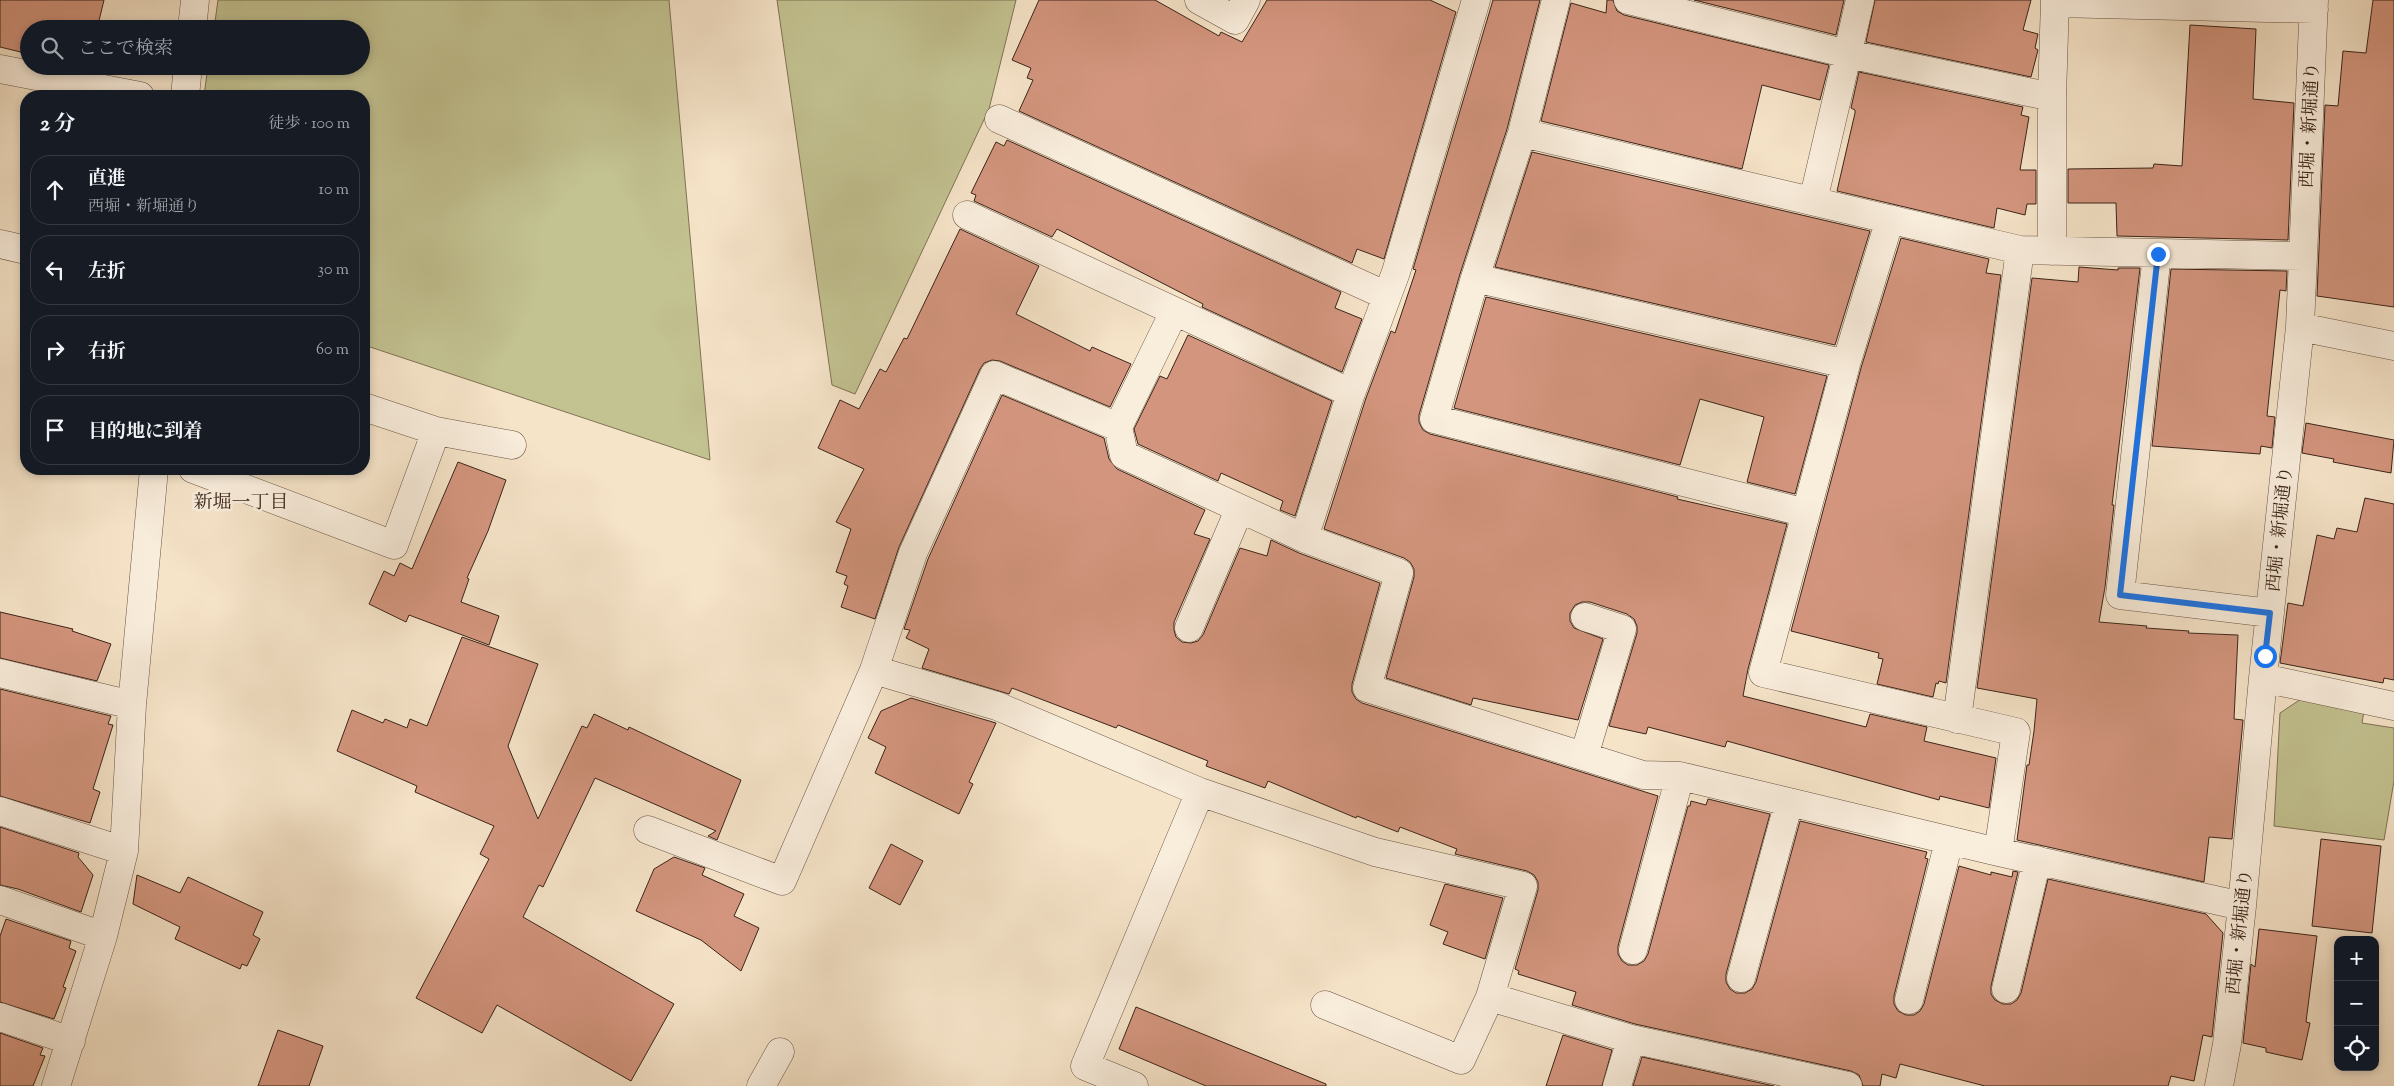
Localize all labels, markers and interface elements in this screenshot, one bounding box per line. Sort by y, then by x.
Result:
search box [20,20,370,75]
icon: search [38,34,66,62]
text: ここで検索 [78,36,173,63]
street label: 西堀・新堀通り [2295,62,2327,189]
text: 2 分 [40,110,75,140]
text: 徒歩 · 100 m [268,113,350,136]
text: 直進 [88,166,126,193]
icon: ahead [41,176,69,204]
text: 10 m [319,179,349,202]
text: 西堀・新堀通り [88,196,200,219]
route end [2147,243,2170,266]
icon: left [41,256,69,284]
text: 左折 [88,259,126,286]
text: 30 m [318,259,349,282]
icon: right [41,336,69,364]
text: 右折 [88,339,126,366]
text: 60 m [316,339,349,362]
icon: arrive [41,416,69,444]
text: 目的地に到着 [88,419,202,446]
street label: 西堀・新堀通り [2261,465,2301,593]
district label: 新堀一丁目 [193,490,289,517]
route start [2254,645,2277,668]
street label: 西堀・新堀通り [2221,868,2261,996]
map controls [2334,936,2379,1071]
button: + [2334,936,2379,981]
button: − [2334,981,2379,1026]
button: locate [2334,1026,2379,1071]

